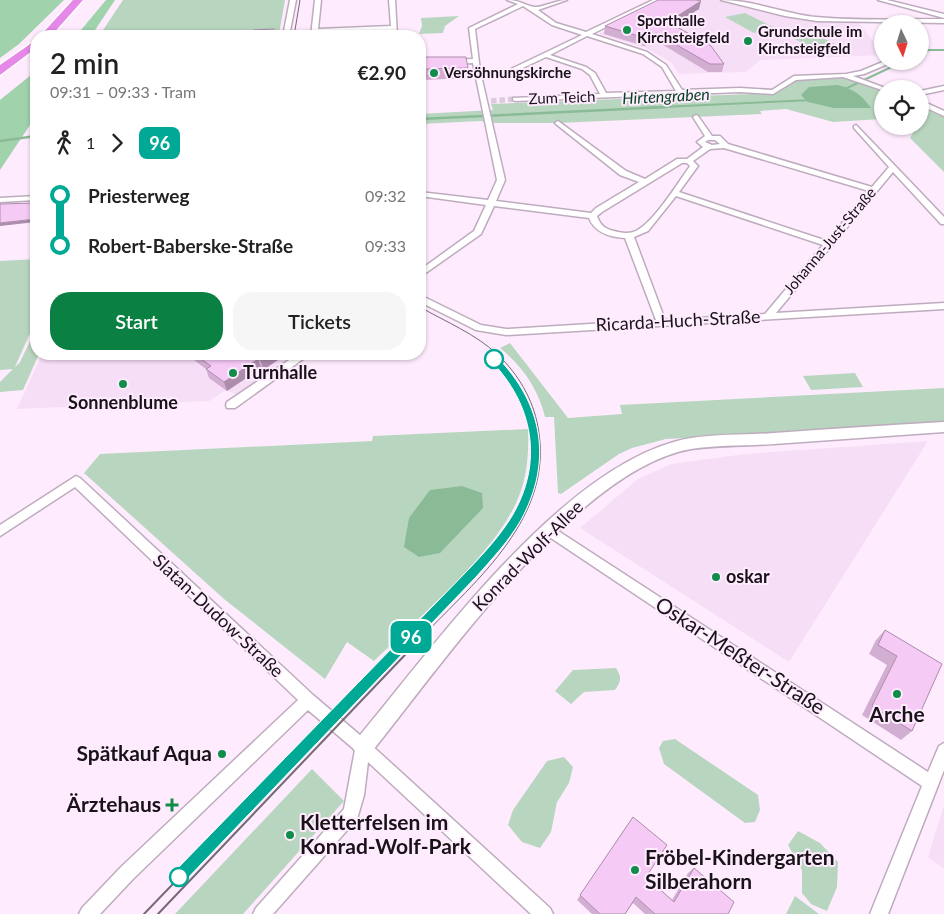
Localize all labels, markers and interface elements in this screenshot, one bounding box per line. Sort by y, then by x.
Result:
place label: Sporthalle Kirchsteigfeld [637,11,729,46]
north arrow [874,15,929,70]
map controls [874,15,929,135]
place label: Grundschule im Kirchsteigfeld [758,22,862,57]
marker: Sporthalle Kirchsteigfeld [621,24,633,36]
marker: Grundschule im Kirchsteigfeld [742,35,754,47]
text: 2 min [50,46,119,80]
text: €2.90 [357,61,406,84]
place label: Versöhnungskirche [443,63,571,81]
marker: Versöhnungskirche [428,67,440,79]
button: locate [874,80,929,135]
text: 09:31 – 09:33 · Tram [50,82,196,101]
water label: Hirtengraben [622,84,710,107]
street label: Zum Teich [528,87,596,107]
icon: walk [50,129,78,157]
icon: forward [103,129,131,157]
text: 96 [149,132,170,154]
text: 1 [86,133,95,152]
street label: Johanna-Just-Straße [779,183,879,297]
text: Priesterweg [88,184,190,207]
text: 09:32 [365,186,406,205]
text: Robert-Baberske-Straße [88,234,293,257]
text: 09:33 [365,236,406,255]
button: Start [50,292,223,350]
button: Tickets [233,292,406,350]
street label: Ricarda-Huch-Straße [595,305,761,335]
unlabelled marker [484,349,504,369]
place label: Turnhalle [243,361,317,383]
marker: Turnhalle [227,367,239,379]
marker: Sonnenblume [117,378,129,390]
place label: Sonnenblume [68,391,178,413]
street label: Konrad-Wolf-Allee [467,495,587,615]
street label: Slatan-Dudow-Straße [149,549,289,681]
place label: oskar [726,565,770,587]
marker: oskar [710,571,722,583]
street label: Oskar-Meßter-Straße [651,591,830,719]
line badge: 96 [388,621,434,653]
text: 96 [401,626,421,648]
marker: Arche [891,688,903,700]
place label: Arche [868,701,925,726]
place label: Spätkauf Aqua [76,740,212,765]
marker: Spätkauf Aqua [216,748,228,760]
place label: Ärztehaus [65,791,161,816]
marker: Ärztehaus [165,798,179,812]
place label: Kletterfelsen im Konrad-Wolf-Park [300,809,472,858]
marker: Kletterfelsen im Konrad-Wolf-Park [284,829,296,841]
place label: Fröbel-Kindergarten Silberahorn [645,844,835,893]
marker: Fröbel-Kindergarten Silberahorn [629,864,641,876]
unlabelled marker [169,867,189,887]

